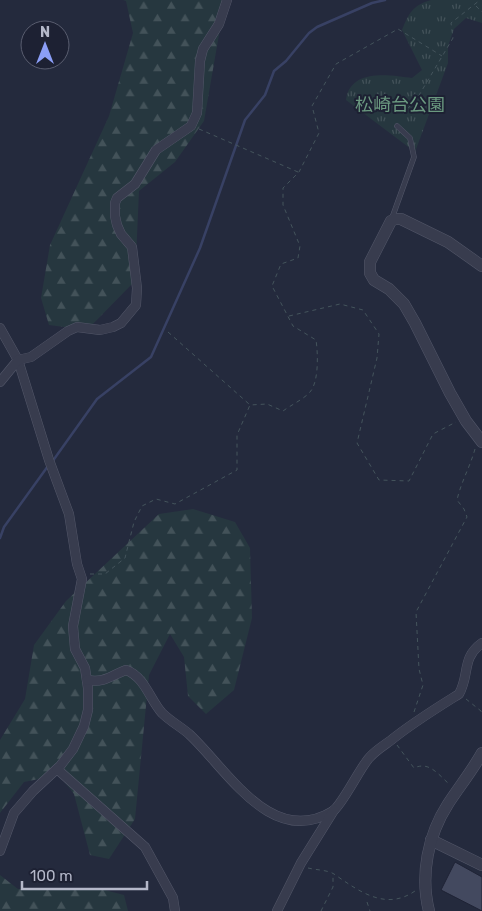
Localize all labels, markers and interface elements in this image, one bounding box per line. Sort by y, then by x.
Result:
north arrow [20,20,70,70]
text: N [40,24,50,41]
park label: 松崎台公園 [355,94,445,116]
scale bar [22,858,148,890]
text: 100 m [30,867,72,885]

